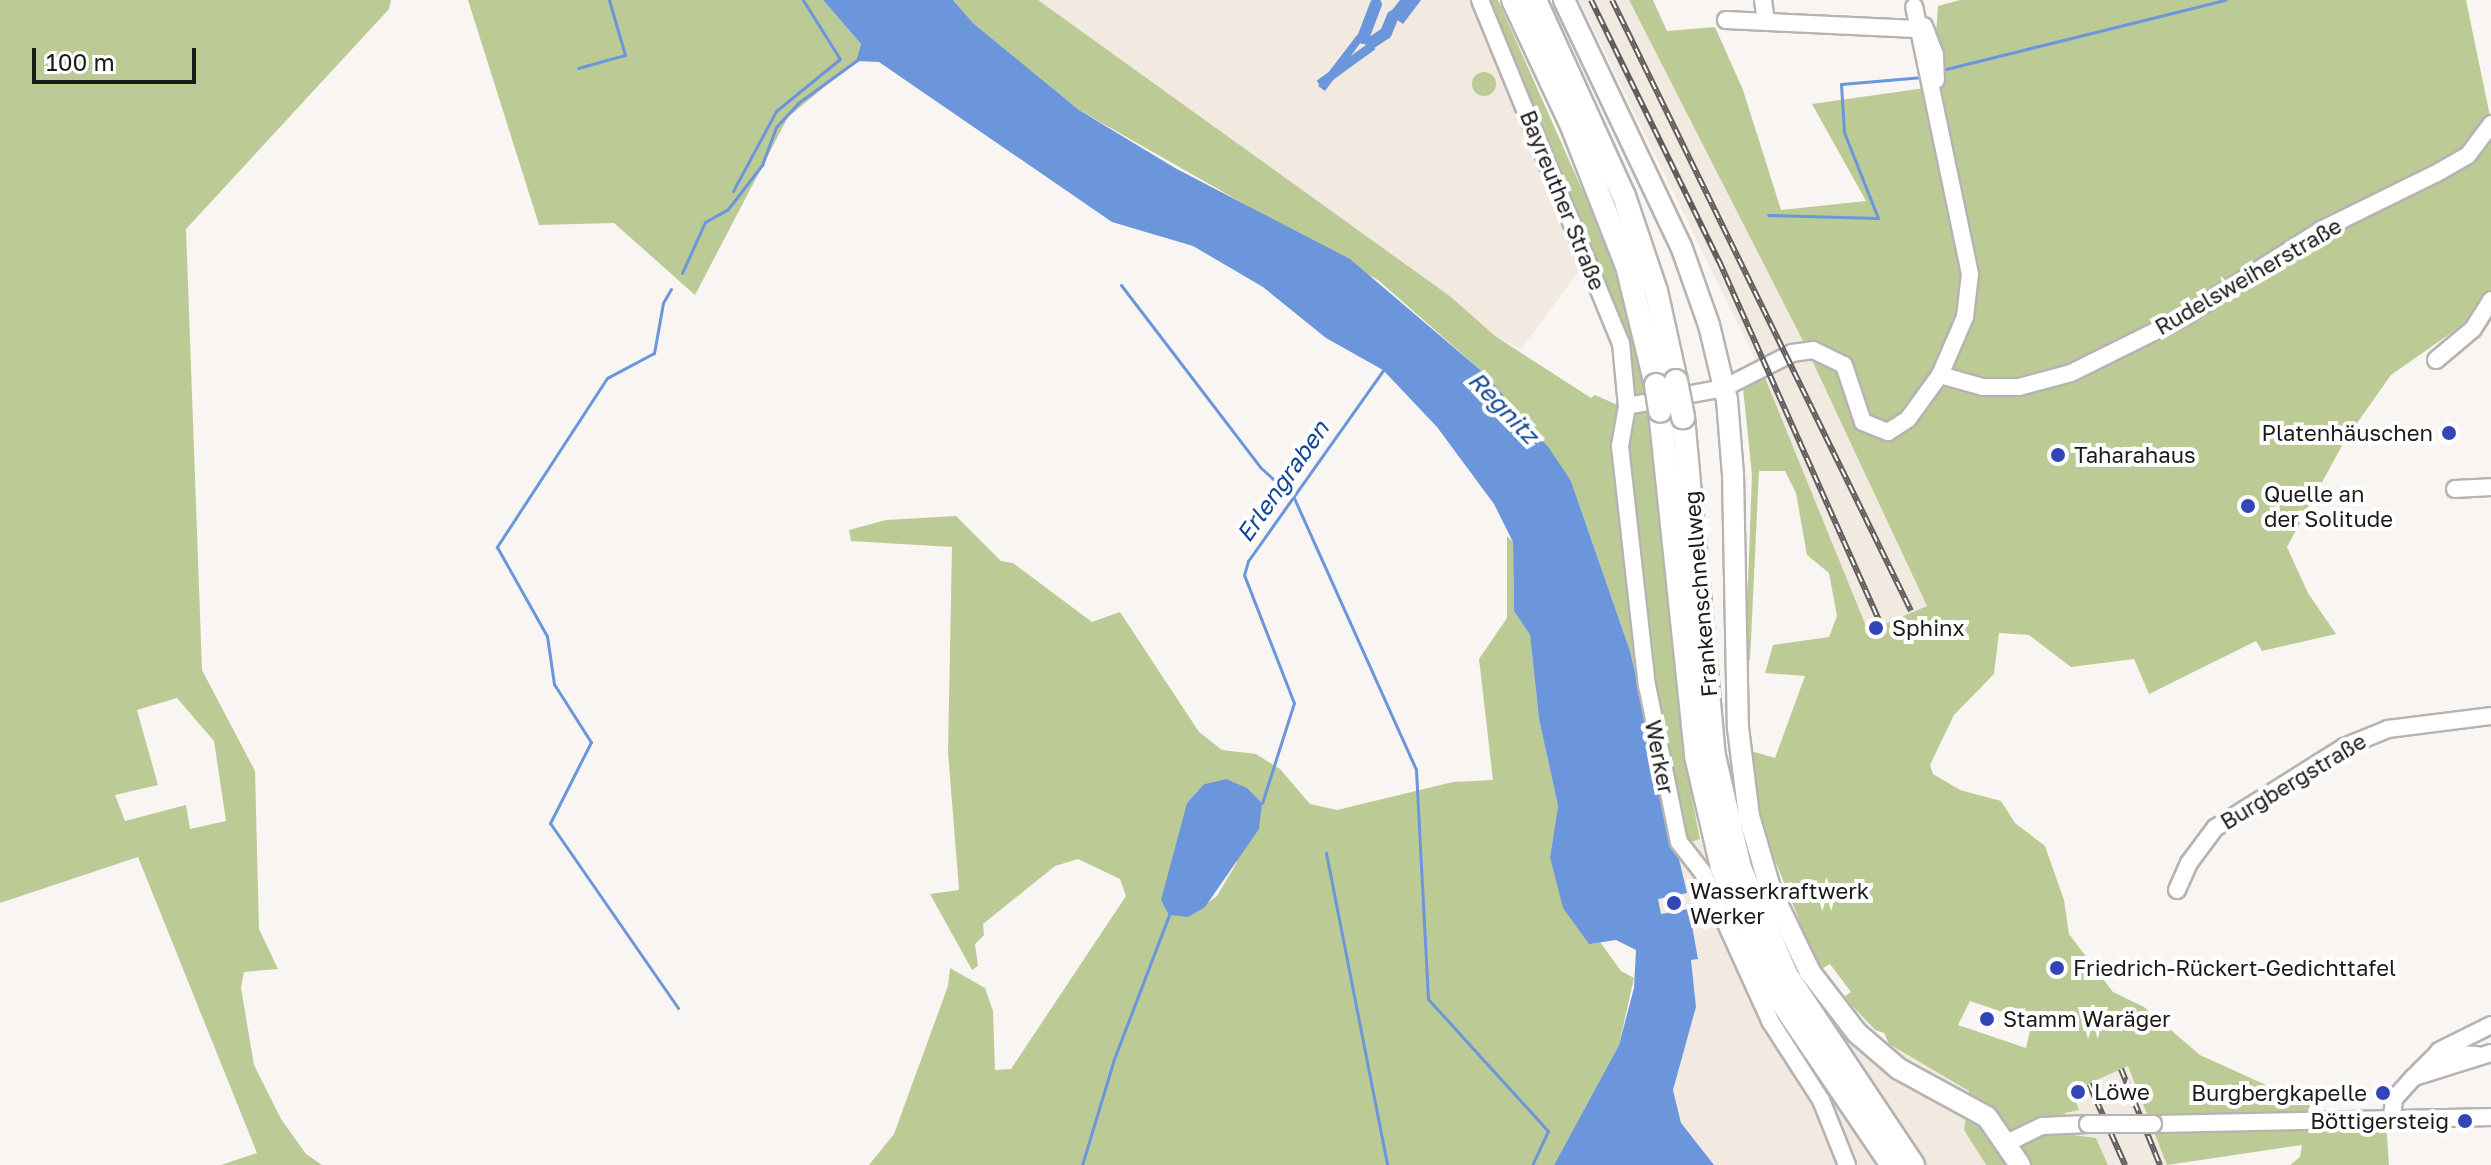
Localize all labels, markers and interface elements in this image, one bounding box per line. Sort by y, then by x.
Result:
scale bar [36,32,200,82]
text: 100 m [46,47,115,76]
street label: Bayreuther Straße [1515,106,1611,294]
street label: Rudelsweiherstraße [2150,212,2346,340]
water label: Regnitz [1463,365,1545,449]
water label: Erlengraben [1230,415,1334,547]
place label: Platenhäuschen [2262,420,2433,446]
marker: Platenhäuschen [2440,424,2458,442]
place label: Taharahaus [2074,442,2196,468]
marker: Taharahaus [2049,446,2067,464]
place label: Quelle an der Solitude [2264,480,2393,532]
street label: Frankenschnellweg [1678,490,1722,698]
marker: Quelle an der Solitude [2239,497,2257,515]
place label: Sphinx [1892,615,1965,641]
marker: Sphinx [1867,619,1885,637]
street label: Werker [1640,718,1680,796]
street label: Burgbergstraße [2216,727,2370,835]
place label: Wasserkraftwerk Werker [1690,877,1869,928]
marker: Wasserkraftwerk Werker [1665,894,1683,912]
place label: Friedrich-Rückert-Gedichttafel [2073,955,2396,981]
marker: Friedrich-Rückert-Gedichttafel [2048,959,2066,977]
place label: Stamm Waräger [2003,1006,2171,1032]
marker: Stamm Waräger [1978,1010,1996,1028]
place label: Löwe [2094,1079,2150,1105]
place label: Burgbergkapelle [2191,1080,2367,1106]
marker: Löwe [2069,1083,2087,1101]
marker: Burgbergkapelle [2374,1084,2392,1102]
place label: Böttigersteig [2310,1108,2449,1134]
marker: Böttigersteig [2456,1112,2474,1130]

